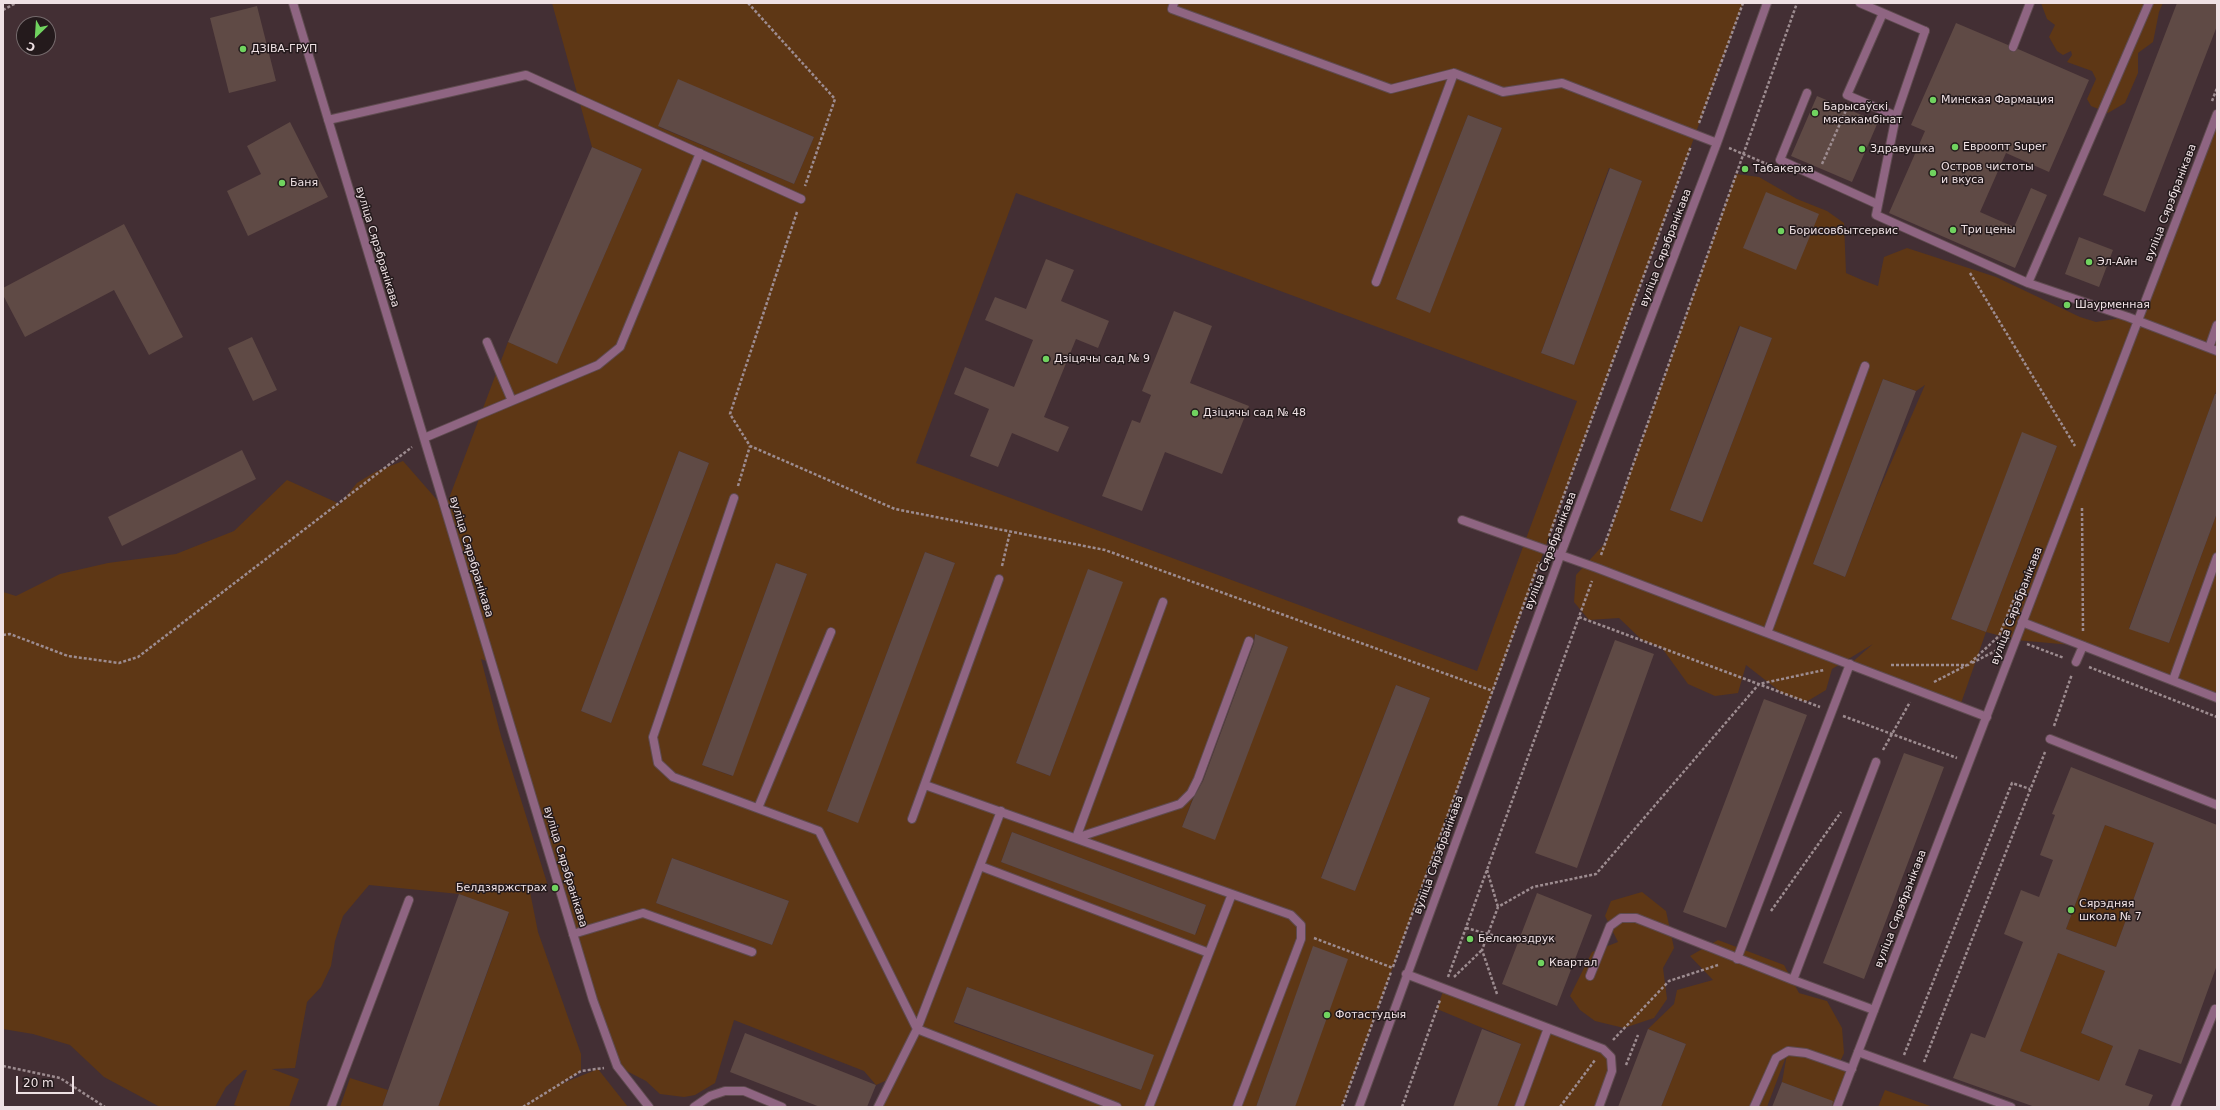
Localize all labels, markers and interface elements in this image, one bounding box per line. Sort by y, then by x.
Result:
north arrow [16,16,56,56]
text: С [25,39,38,54]
place label: ДЗІВА-ГРУП [251,42,317,56]
marker: ДЗІВА-ГРУП [238,44,248,54]
place label: Минская Фармация [1941,93,2054,107]
marker: Минская Фармация [1928,95,1938,105]
place label: Барысаўскі мясакамбінат [1823,100,1903,126]
marker: Барысаўскі мясакамбінат [1810,108,1820,118]
place label: Евроопт Super [1963,140,2046,154]
place label: Здравушка [1870,142,1935,156]
marker: Евроопт Super [1950,142,1960,152]
street label: вуліца Сярэбранікава [2142,142,2200,264]
marker: Здравушка [1857,144,1867,154]
place label: Остров чистоты и вкуса [1941,160,2034,186]
place label: Табакерка [1753,162,1814,176]
marker: Табакерка [1740,164,1750,174]
marker: Остров чистоты и вкуса [1928,168,1938,178]
place label: Баня [290,176,318,190]
marker: Баня [277,178,287,188]
street label: вуліца Сярэбранікава [352,185,402,309]
street label: вуліца Сярэбранікава [1637,187,1695,309]
place label: Три цены [1961,223,2015,237]
place label: Борисовбытсервис [1789,224,1898,238]
marker: Три цены [1948,225,1958,235]
marker: Борисовбытсервис [1776,226,1786,236]
place label: Эл-Айн [2097,255,2138,269]
marker: Эл-Айн [2084,257,2094,267]
place label: Шаурменная [2075,298,2150,312]
marker: Шаурменная [2062,300,2072,310]
place label: Дзіцячы сад № 9 [1054,352,1150,366]
marker: Дзіцячы сад № 9 [1041,354,1051,364]
place label: Дзіцячы сад № 48 [1203,406,1306,420]
marker: Дзіцячы сад № 48 [1190,408,1200,418]
street label: вуліца Сярэбранікава [1522,490,1580,612]
street label: вуліца Сярэбранікава [446,495,496,619]
street label: вуліца Сярэбранікава [1988,545,2046,667]
street label: вуліца Сярэбранікава [1411,794,1467,916]
street label: вуліца Сярэбранікава [540,805,590,929]
street label: вуліца Сярэбранікава [1872,848,1930,970]
place label: Белдзяржстрах [456,881,547,895]
marker: Белдзяржстрах [550,883,560,893]
place label: Сярэдняя школа № 7 [2079,897,2142,923]
marker: Сярэдняя школа № 7 [2066,905,2076,915]
place label: Белсаюздрук [1478,932,1555,946]
marker: Белсаюздрук [1465,934,1475,944]
place label: Квартал [1549,956,1597,970]
marker: Квартал [1536,958,1546,968]
place label: Фотастудыя [1335,1008,1406,1022]
marker: Фотастудыя [1322,1010,1332,1020]
scale bar [18,1068,76,1094]
text: 20 m [23,1076,54,1090]

